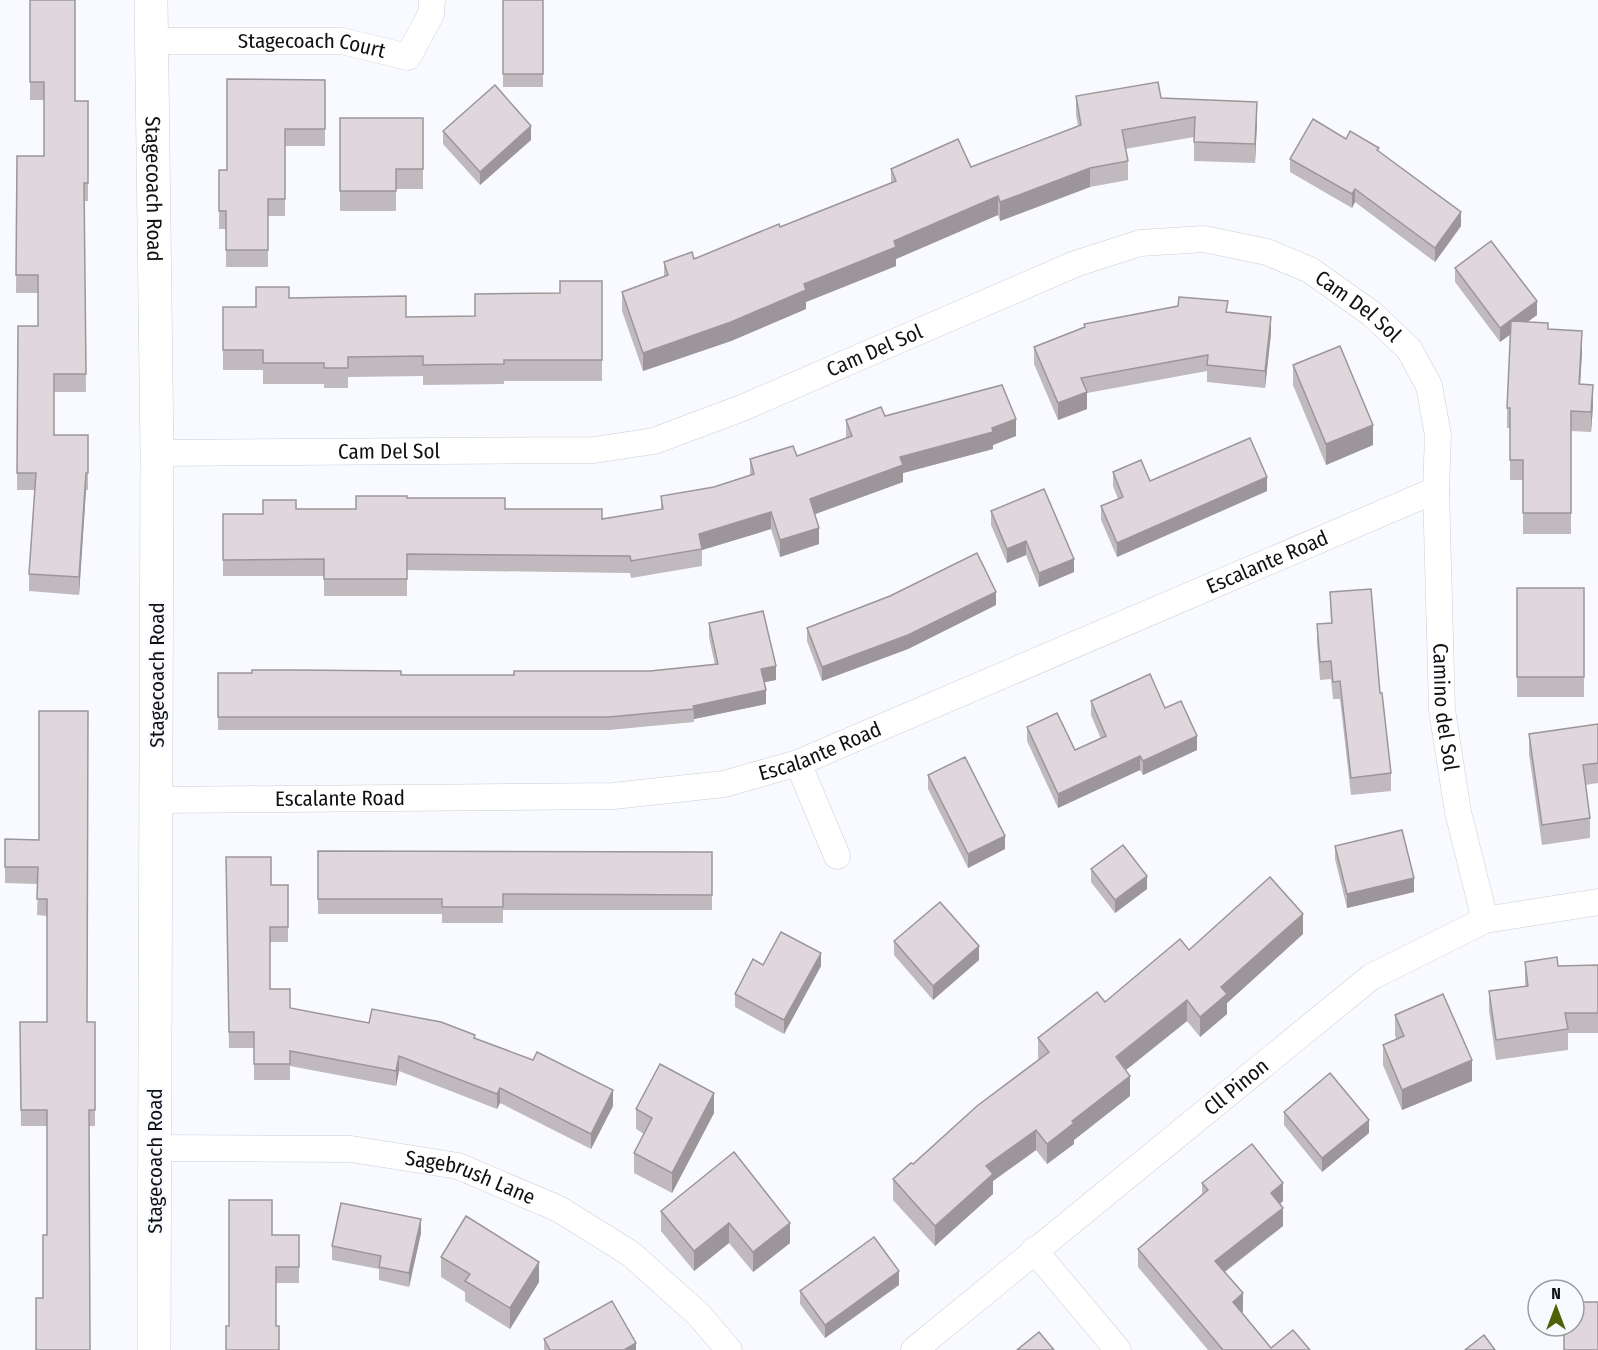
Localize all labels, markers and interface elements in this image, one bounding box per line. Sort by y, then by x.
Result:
street label: Stagecoach Court [238,28,388,64]
street label: Stagecoach Road [140,116,167,262]
street label: Cam Del Sol [1310,265,1407,348]
street label: Cam Del Sol [823,318,927,383]
street label: Cam Del Sol [338,438,441,465]
street label: Escalante Road [1202,525,1332,600]
street label: Stagecoach Road [144,602,170,748]
street label: Camino del Sol [1427,643,1464,773]
street label: Escalante Road [755,716,885,787]
street label: Escalante Road [275,785,405,812]
street label: Cll Pinon [1199,1053,1274,1121]
street label: Stagecoach Road [142,1088,168,1234]
street label: Sagebrush Lane [403,1145,539,1210]
north arrow [1526,1278,1586,1338]
text: N [1551,1284,1561,1303]

